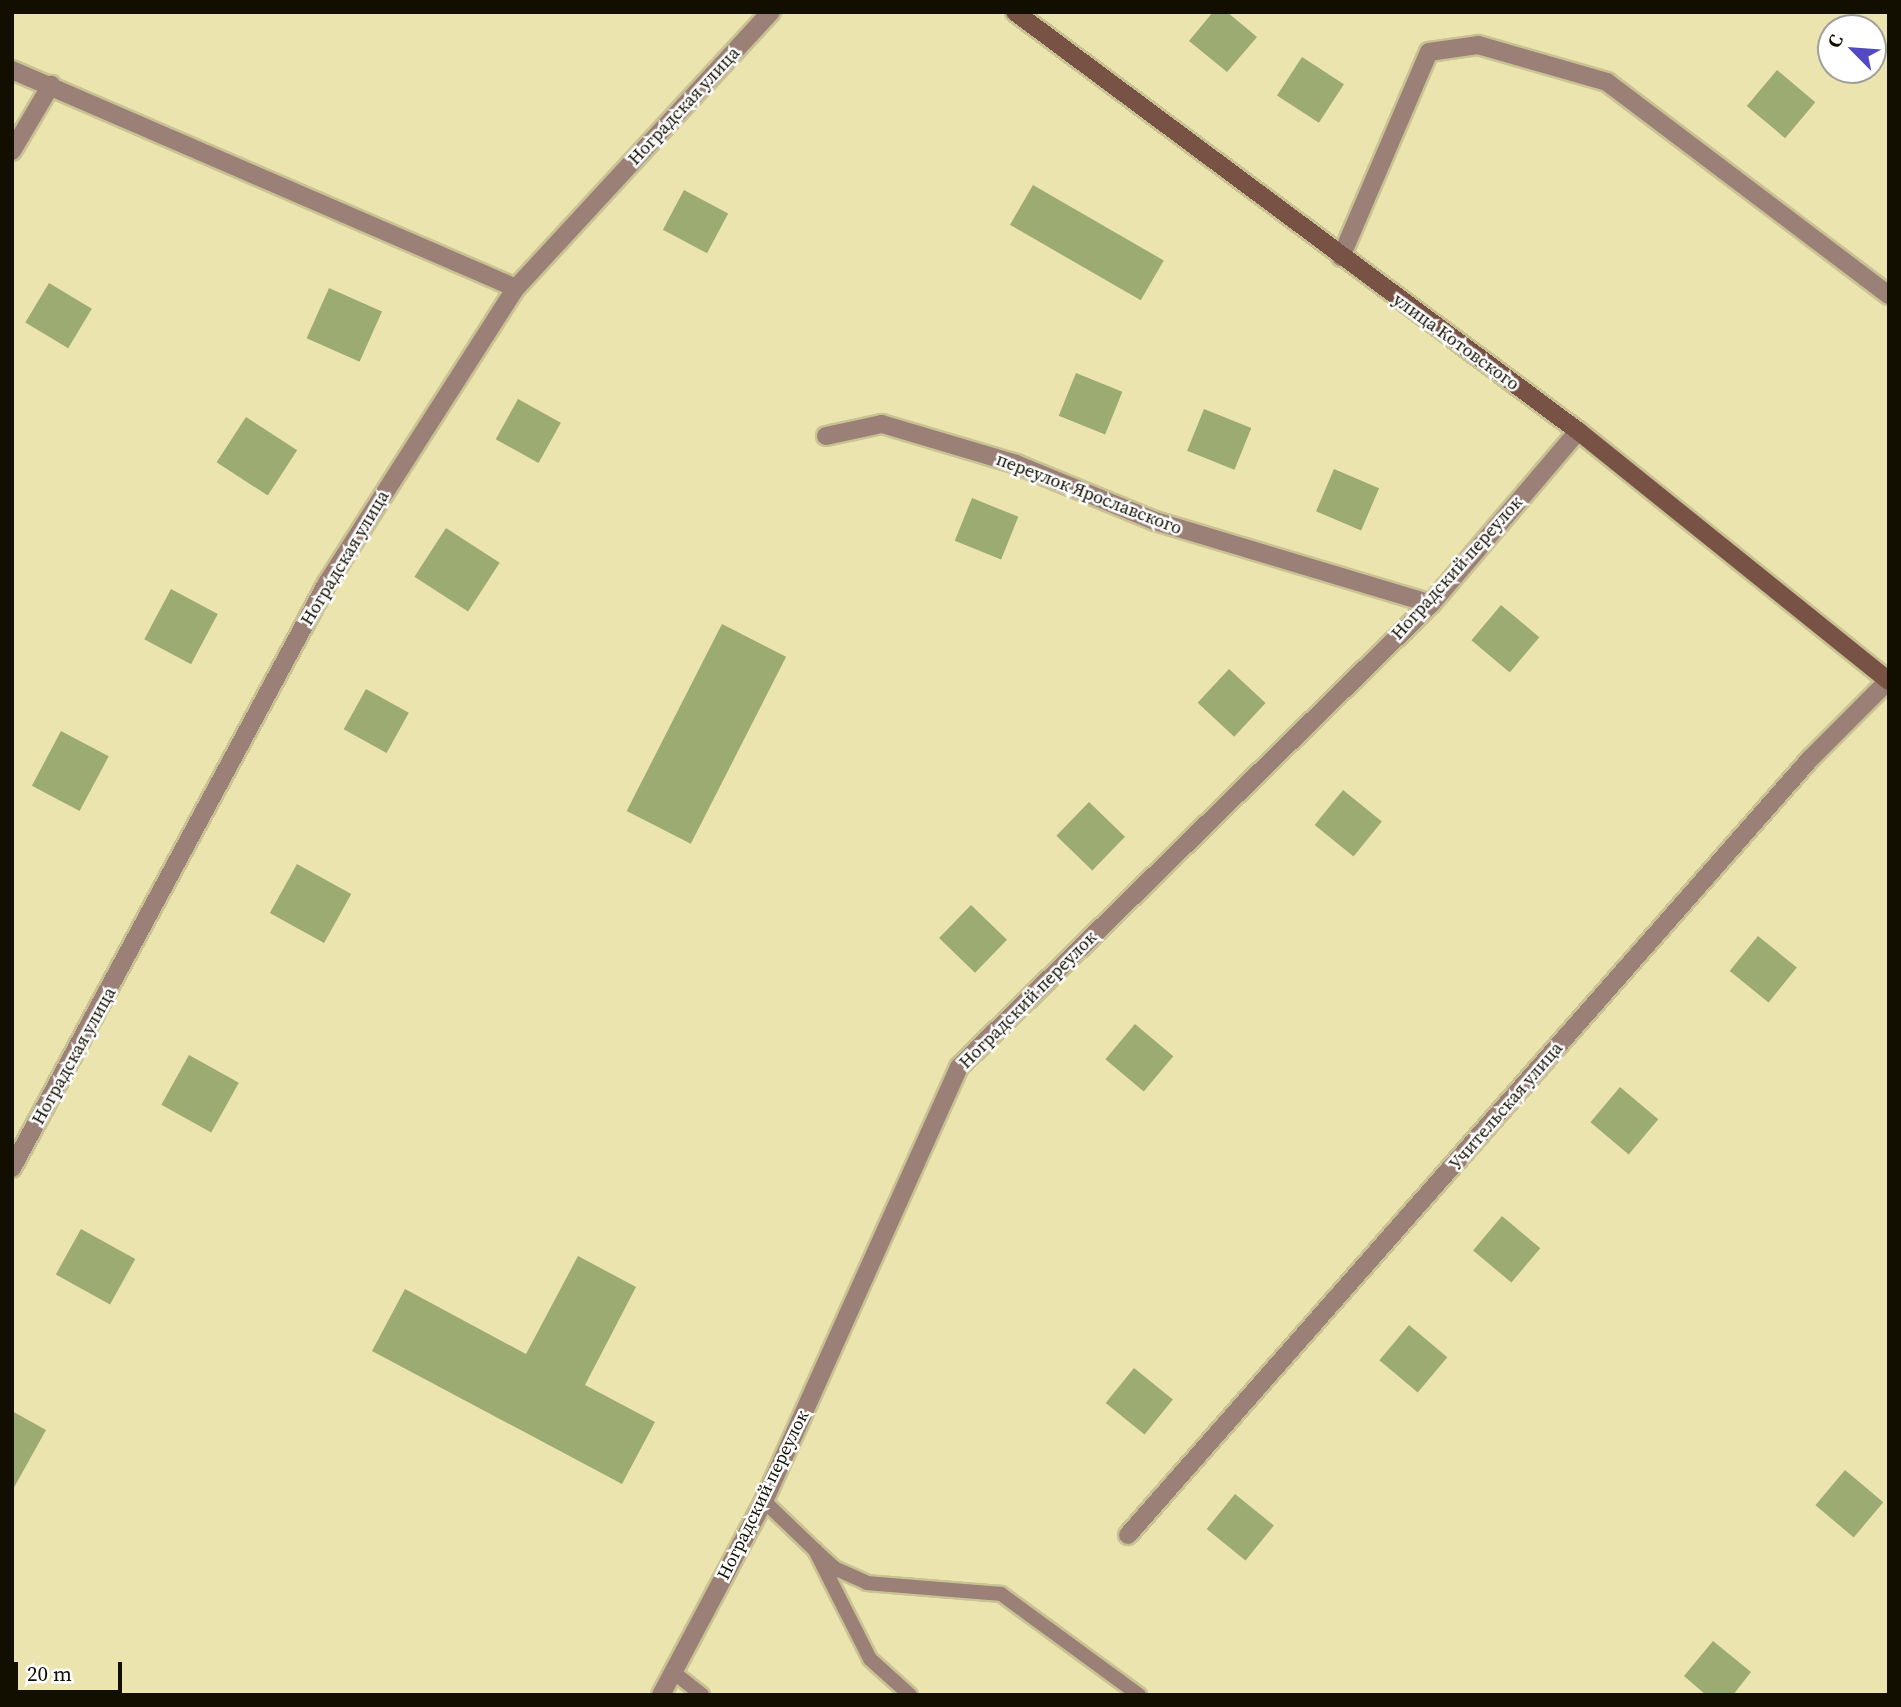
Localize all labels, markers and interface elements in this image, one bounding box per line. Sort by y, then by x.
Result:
north arrow [1817,14,1887,84]
text: С [1820,30,1849,52]
street label: Ноградская улица [624,42,744,170]
street label: улица Котовского [1389,289,1523,395]
street label: переулок Ярославского [993,449,1185,539]
street label: Ноградская улица [296,487,394,629]
street label: Ноградский переулок [1387,492,1527,644]
street label: Ноградский переулок [955,927,1101,1073]
street label: Ноградская улица [27,984,121,1128]
street label: Учительская улица [1445,1038,1567,1174]
street label: Ноградский переулок [713,1407,813,1583]
scale bar [18,1648,126,1692]
text: 20 m [27,1659,72,1688]

